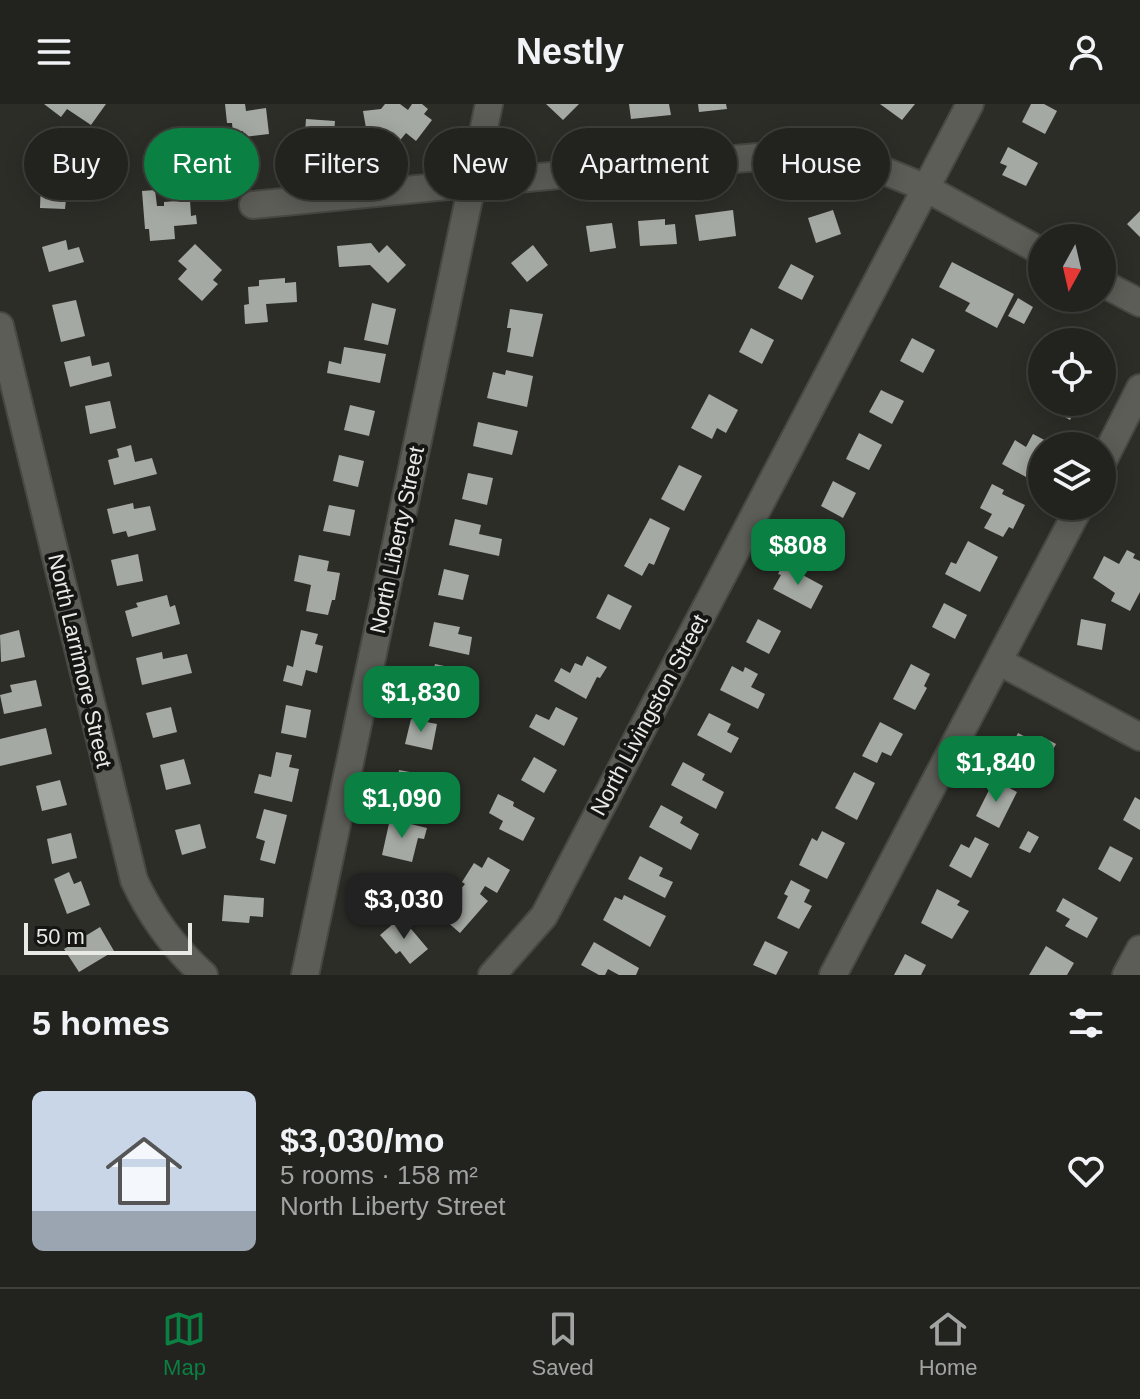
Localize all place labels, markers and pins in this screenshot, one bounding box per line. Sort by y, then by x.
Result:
pin: $808 [751,519,845,587]
pin: $1,830 [356,666,486,734]
pin: $1,840 [931,736,1061,804]
pin: $1,090 [337,772,467,840]
pin: $3,030 [339,873,469,941]

